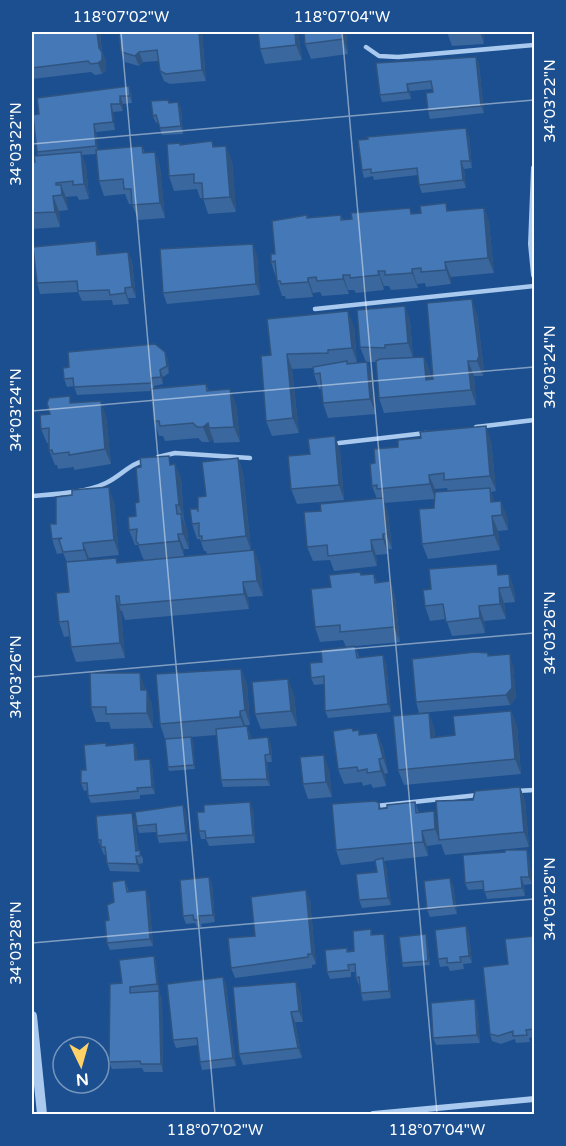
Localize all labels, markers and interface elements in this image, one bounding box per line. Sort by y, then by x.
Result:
text: 118°07'02"W [73,8,169,26]
text: 118°07'04"W [294,8,390,26]
text: 34°03'22"N [541,59,559,143]
text: 34°03'22"N [7,102,25,186]
text: 34°03'24"N [541,325,559,409]
text: 34°03'24"N [7,368,25,452]
text: 34°03'26"N [541,591,559,675]
text: 34°03'26"N [7,635,25,719]
text: 34°03'28"N [541,857,559,941]
text: 34°03'28"N [7,901,25,985]
north arrow [51,1035,111,1095]
text: N [75,1068,89,1089]
text: 118°07'02"W [167,1121,263,1139]
text: 118°07'04"W [389,1121,485,1139]

